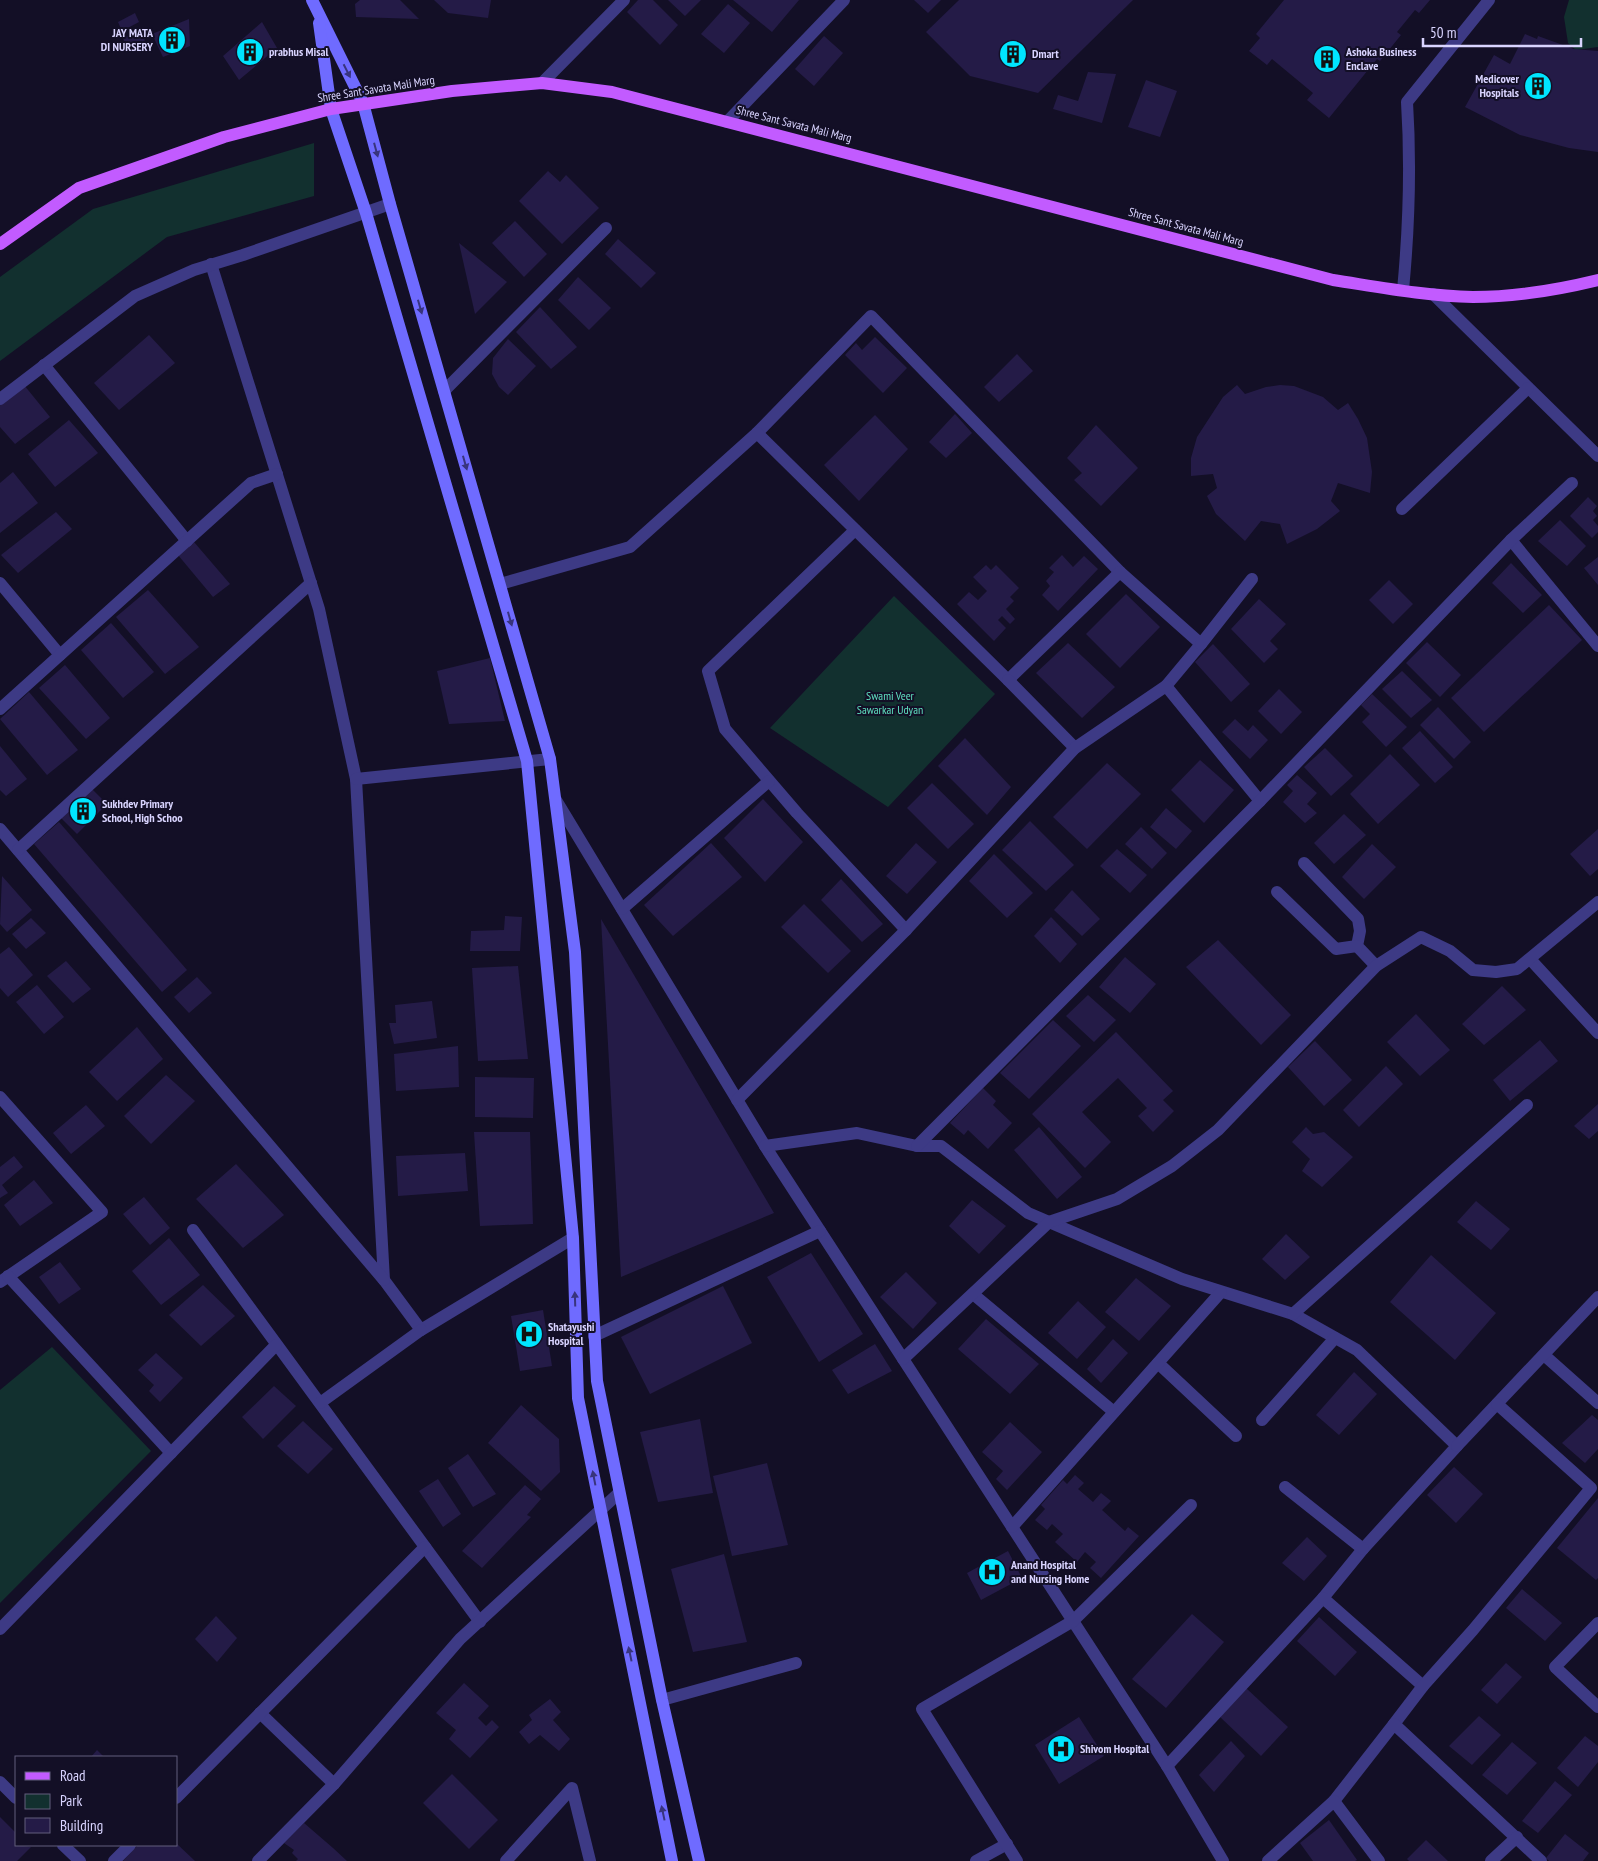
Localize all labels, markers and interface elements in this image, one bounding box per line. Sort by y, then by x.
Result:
scale bar [1423,15,1580,47]
text: 50 m [1430,23,1456,42]
place label: JAY MATA DI NURSERY [101,25,154,54]
building icon: JAY MATA DI NURSERY [157,25,187,55]
building icon: prabhus Misal [235,37,265,67]
building icon: Dmart [998,39,1028,69]
place label: prabhus Misal [269,44,328,59]
building icon: Ashoka Business Enclave [1312,44,1342,74]
place label: Ashoka Business Enclave [1345,44,1416,73]
place label: Dmart [1032,46,1059,61]
one-way arrow [343,64,351,78]
place label: Medicover Hospitals [1475,71,1519,100]
building icon: Medicover Hospitals [1523,71,1553,101]
street label: Shree Sant Savata Mali Marg [316,72,436,105]
street label: Shree Sant Savata Mali Marg [735,102,853,145]
one-way arrow [372,143,380,158]
street label: Shree Sant Savata Mali Marg [1127,204,1245,249]
one-way arrow [416,299,424,314]
one-way arrow [461,456,469,471]
one-way arrow [506,612,514,627]
park label: Swami Veer Sawarkar Udyan [857,688,923,717]
building icon: Sukhdev Primary School, High Schoo [68,796,98,826]
place label: Sukhdev Primary School, High Schoo [102,796,183,825]
one-way arrow [571,1291,579,1307]
hospital icon: Shatayushi Hospital [514,1319,544,1349]
place label: Shatayushi Hospital [548,1319,595,1348]
one-way arrow [590,1469,598,1485]
hospital icon: Anand Hospital and Nursing Home [977,1557,1007,1587]
place label: Anand Hospital and Nursing Home [1010,1557,1089,1586]
one-way arrow [626,1646,634,1662]
hospital icon: Shivom Hospital [1046,1734,1076,1764]
place label: Shivom Hospital [1080,1741,1149,1756]
legend [15,1756,178,1846]
text: Road [60,1766,86,1785]
text: Park [60,1791,82,1810]
one-way arrow [658,1805,666,1821]
text: Building [60,1816,103,1835]

